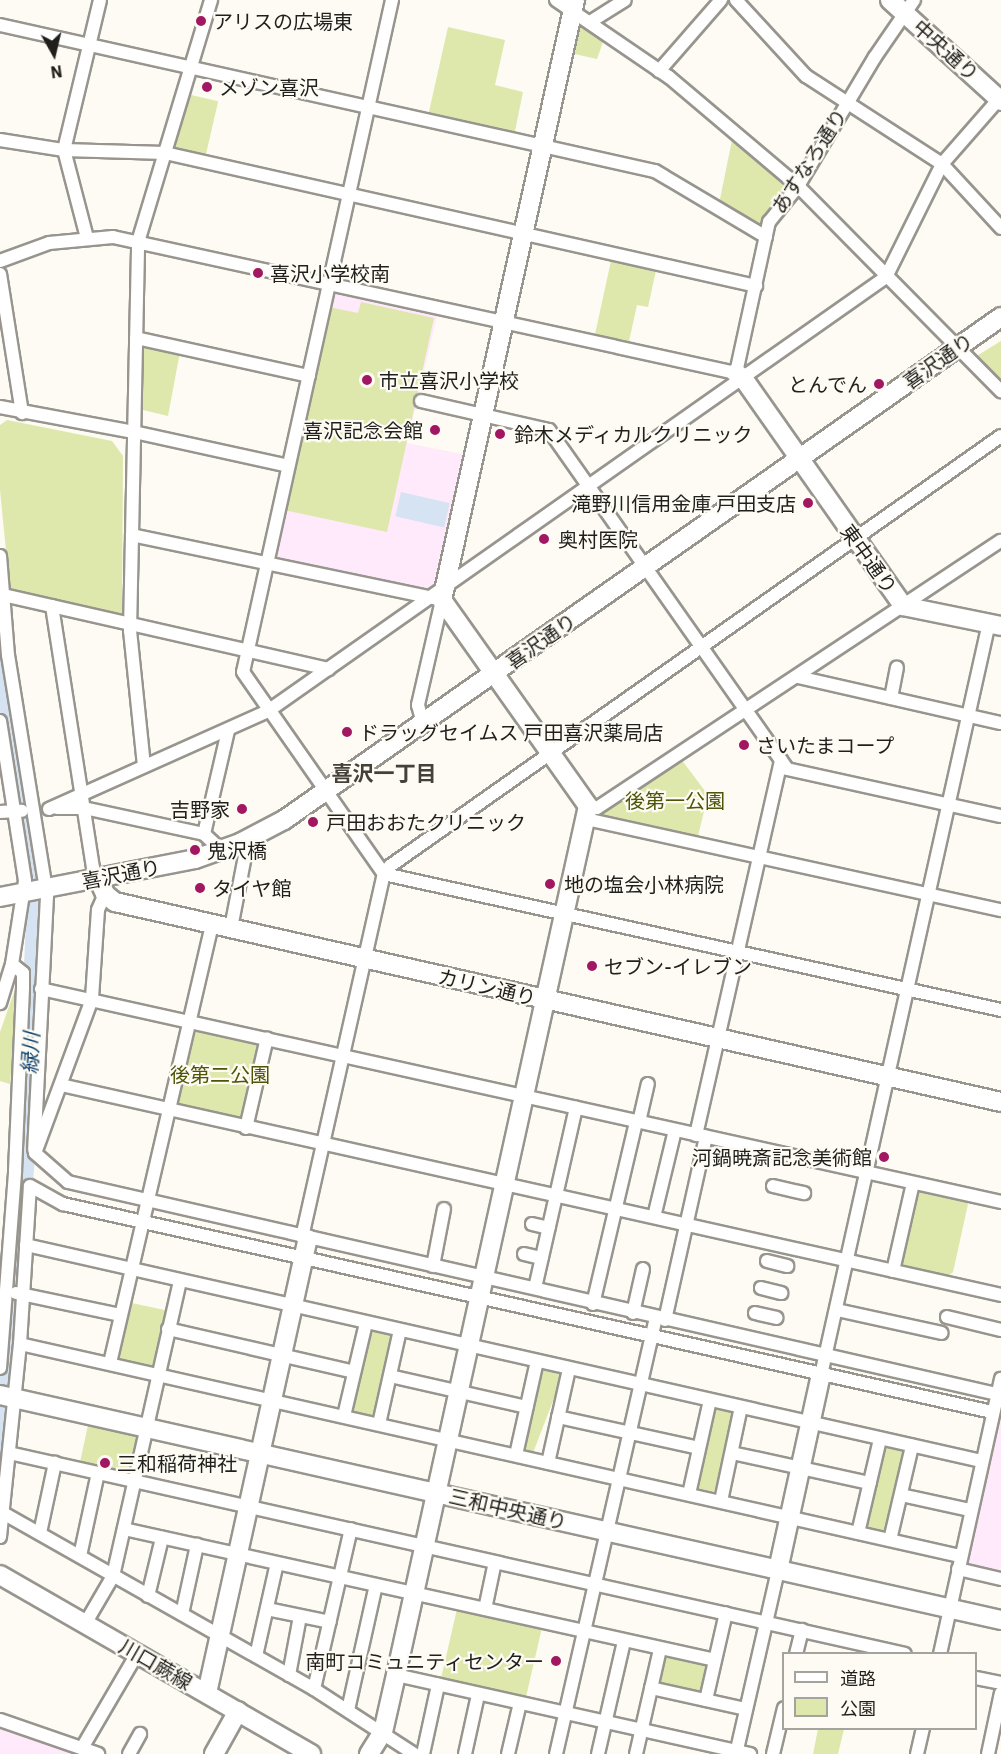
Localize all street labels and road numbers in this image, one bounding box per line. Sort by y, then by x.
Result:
street label: 中央通り [908,14,984,86]
street label: あすなろ通り [766,104,852,218]
street label: 喜沢通り [898,328,978,394]
street label: 東中通り [836,520,902,598]
street label: 喜沢通り [501,608,581,674]
street label: 喜沢通り [79,855,163,893]
street label: カリン通り [436,964,538,1010]
street label: 三和中央通り [447,1484,569,1534]
street label: 川口蕨線 [115,1634,197,1694]

